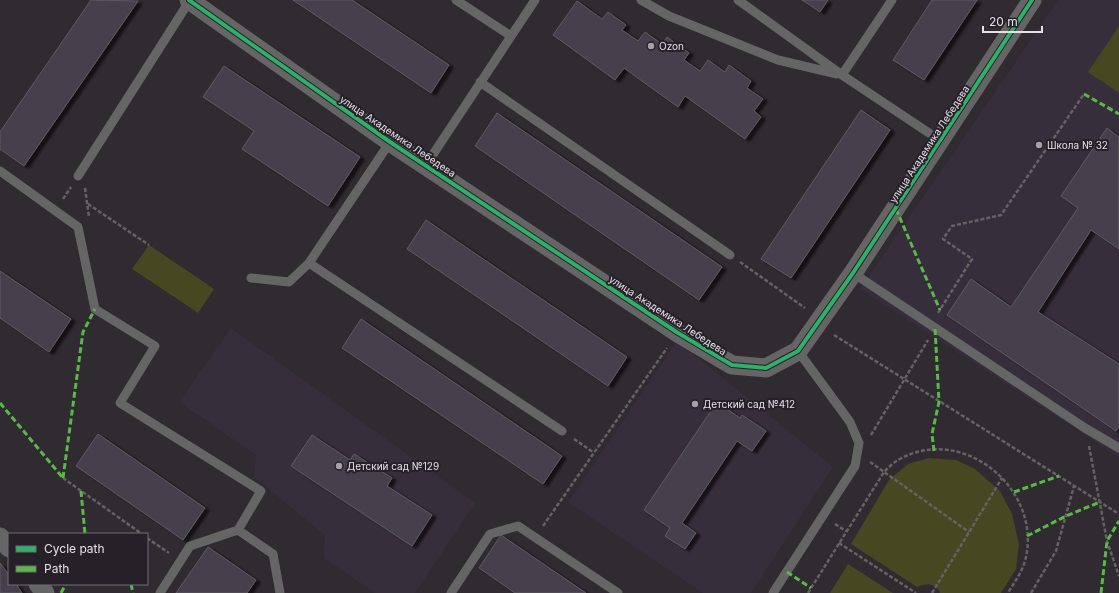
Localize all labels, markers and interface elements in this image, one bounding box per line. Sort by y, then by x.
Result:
scale bar [983,8,1042,34]
text: 20 m [989,14,1018,29]
place label: Ozon [659,40,684,52]
marker: Ozon [646,41,656,51]
street label: улица Академика Лебедева [887,83,971,205]
street label: улица Академика Лебедева [338,93,458,179]
place label: Школа № 32 [1047,139,1108,151]
marker: Школа № 32 [1034,140,1044,150]
street label: улица Академика Лебедева [607,273,729,357]
place label: Детский сад №412 [703,398,795,410]
marker: Детский сад №412 [690,399,700,409]
place label: Детский сад №129 [347,460,439,472]
marker: Детский сад №129 [334,461,344,471]
legend [8,533,148,585]
text: Cycle path [44,541,105,556]
text: Path [44,561,69,576]

